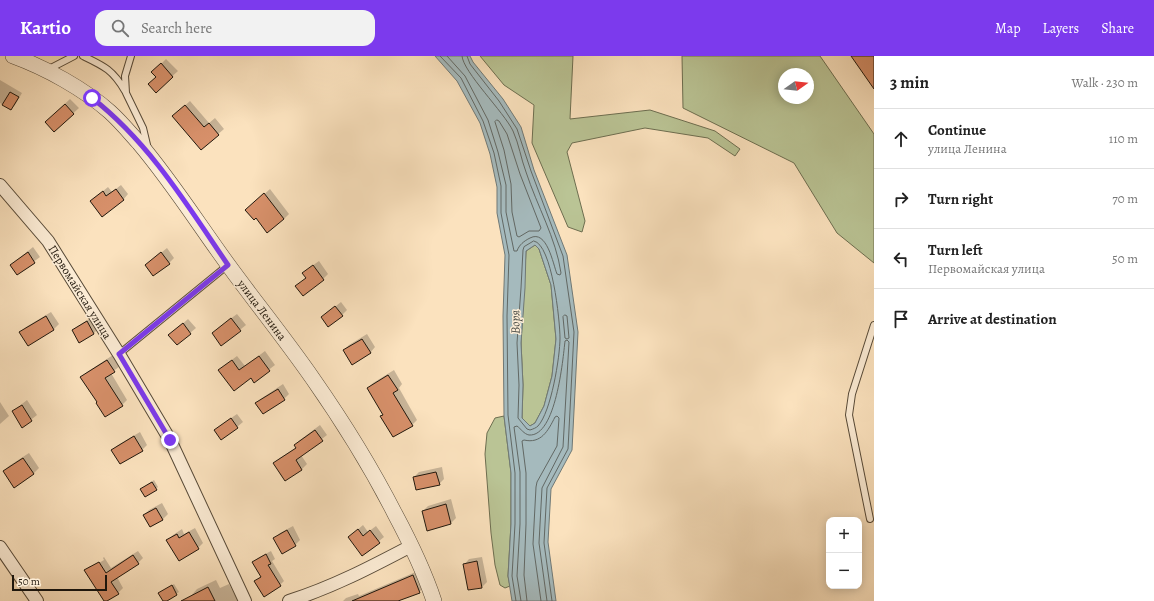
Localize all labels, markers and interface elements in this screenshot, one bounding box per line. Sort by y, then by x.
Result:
search box [95,10,375,46]
text: Kartio [20,15,71,41]
icon: search [109,17,131,39]
text: Search here [141,18,212,38]
text: Map [995,19,1021,38]
text: Layers [1043,19,1079,38]
text: Share [1101,19,1134,38]
north arrow [778,68,814,104]
text: 3 min [890,71,929,94]
text: Walk · 230 m [1072,74,1138,91]
route start [83,89,101,107]
text: Continue [928,120,986,140]
icon: ahead [890,128,912,150]
text: 110 m [1109,130,1138,147]
text: улица Ленина [928,140,1007,157]
icon: right [890,188,912,210]
text: Turn right [928,189,993,209]
text: 70 m [1112,190,1138,207]
text: Turn left [928,240,983,260]
street label: Первомайская улица [45,242,116,342]
icon: left [890,248,912,270]
text: 50 m [1112,250,1138,267]
text: Первомайская улица [928,260,1045,277]
street label: улица Ленина [233,275,291,344]
icon: arrive [890,308,912,330]
text: Arrive at destination [928,309,1057,329]
water label: Воря [506,310,524,334]
route end [161,431,179,449]
map controls [826,517,862,589]
button: + [826,517,862,553]
button: − [826,553,862,589]
scale bar [12,573,107,592]
text: 50 m [18,574,40,589]

